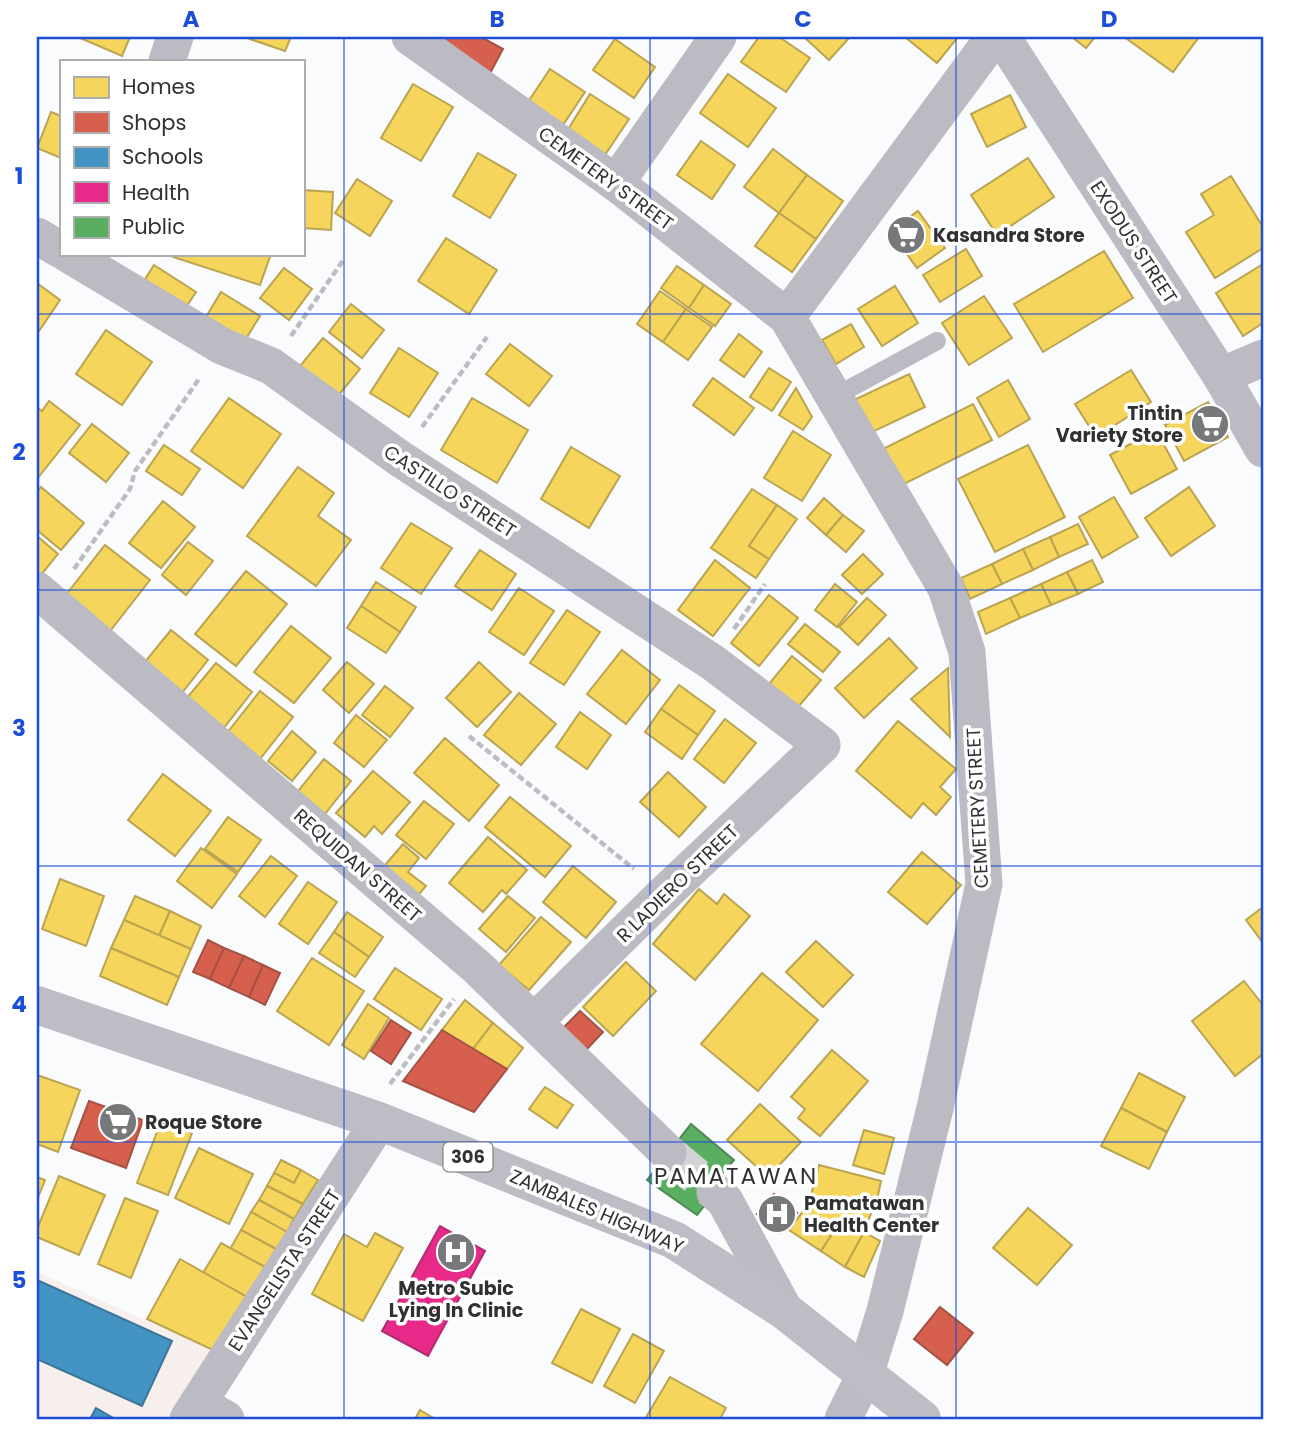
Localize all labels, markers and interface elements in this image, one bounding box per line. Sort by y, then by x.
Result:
text: A [183,3,200,35]
text: B [489,3,505,35]
text: C [794,3,812,35]
text: D [1101,3,1117,35]
legend [60,60,304,256]
text: Homes [122,72,196,101]
text: Shops [122,108,186,137]
street label: CEMETERY STREET [533,120,679,237]
text: Schools [122,142,204,171]
text: 1 [15,160,23,192]
street label: EXODUS STREET [1084,175,1183,309]
text: Health [122,178,190,207]
text: Public [122,212,185,241]
supermarket icon: Kasandra Store [885,214,927,256]
place label: Kasandra Store [933,222,1085,249]
place label: Tintin Variety Store [1056,400,1183,449]
supermarket icon: Tintin Variety Store [1189,403,1231,445]
text: 2 [12,436,26,468]
street label: CASTILLO STREET [378,438,521,544]
text: 3 [12,712,26,744]
street label: CEMETERY STREET [960,727,995,889]
street label: REQUIDAN STREET [288,802,427,928]
street label: R LADIERO STREET [610,818,744,949]
text: 4 [11,988,27,1020]
supermarket icon: Roque Store [97,1101,139,1143]
place label: Roque Store [145,1109,263,1136]
road number: 306 [444,1142,492,1172]
district label: PAMATAWAN [654,1160,818,1192]
street label: ZAMBALES HIGHWAY [506,1163,688,1260]
street label: EVANGELISTA STREET [222,1184,347,1357]
place label: Pamatawan Health Center [804,1190,939,1239]
hospital icon: Pamatawan Health Center [756,1193,798,1235]
hospital icon: Metro Subic Lying In Clinic [435,1231,477,1273]
text: 5 [12,1264,26,1296]
place label: Metro Subic Lying In Clinic [389,1275,523,1324]

